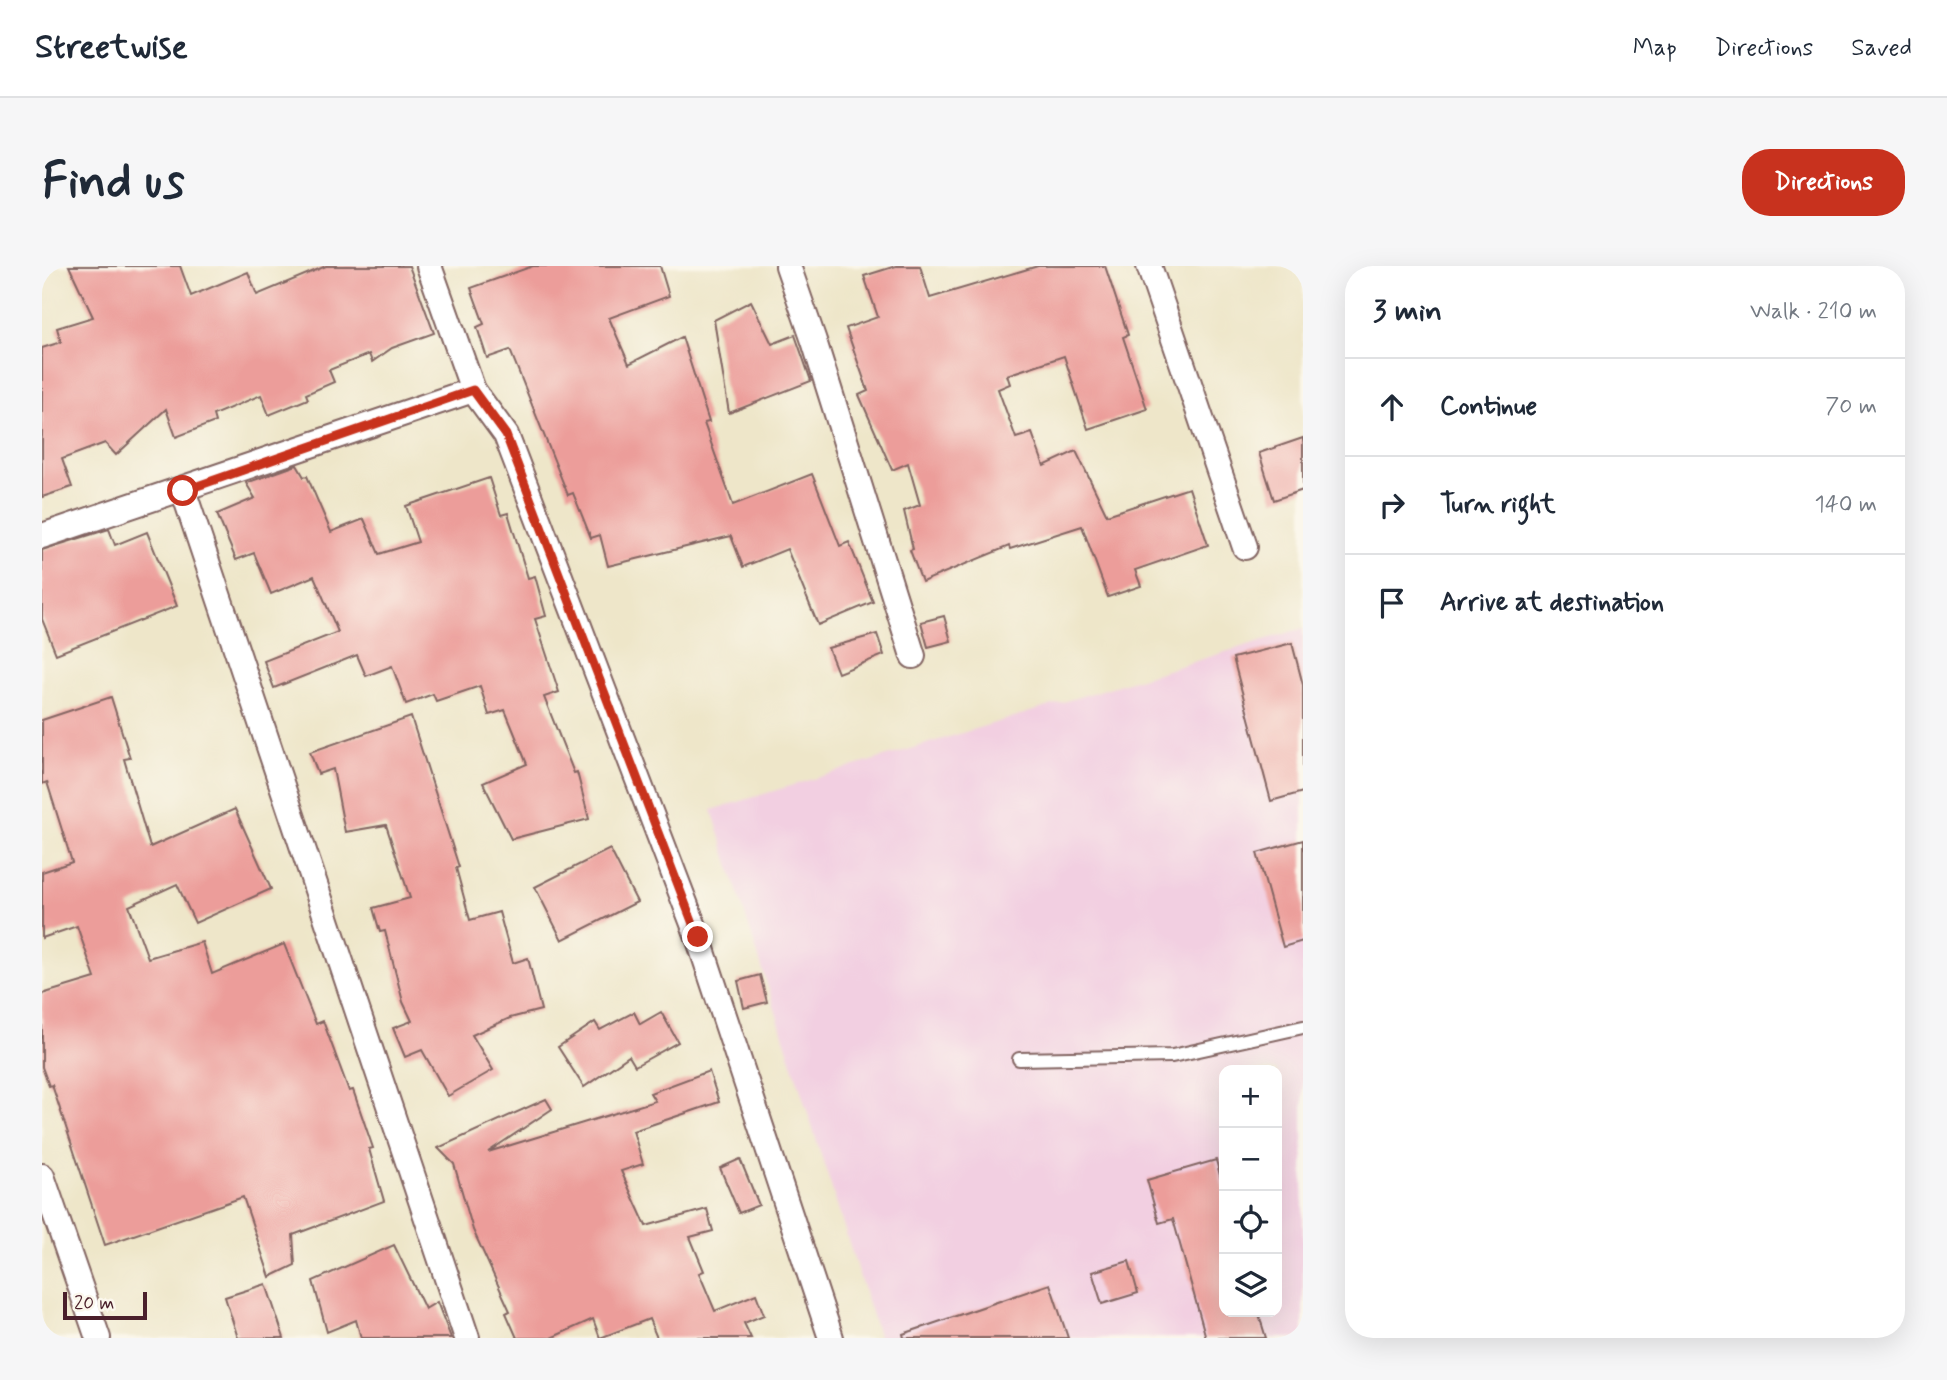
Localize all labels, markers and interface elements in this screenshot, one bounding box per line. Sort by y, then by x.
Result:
text: Streetwise [35,26,188,70]
text: Map [1633,33,1677,64]
text: Directions [1715,33,1813,64]
text: Saved [1851,33,1912,64]
button: Directions [1742,149,1905,216]
text: Find us [42,150,185,215]
text: 3 min [1373,292,1442,331]
text: Walk · 210 m [1750,297,1877,327]
icon: ahead [1373,388,1411,426]
text: Continue [1440,390,1537,424]
text: 70 m [1825,392,1877,422]
route start [167,475,198,506]
icon: right [1373,486,1411,524]
text: Turn right [1440,488,1556,522]
text: 140 m [1814,490,1877,520]
icon: arrive [1373,584,1411,622]
text: Arrive at destination [1440,586,1664,620]
route end [682,921,713,952]
map controls [1219,1065,1282,1317]
button: + [1219,1065,1282,1128]
button: − [1219,1128,1282,1191]
button: locate [1219,1191,1282,1254]
button: layers [1219,1254,1282,1317]
scale bar [63,1289,147,1321]
text: 20 m [74,1291,114,1316]

